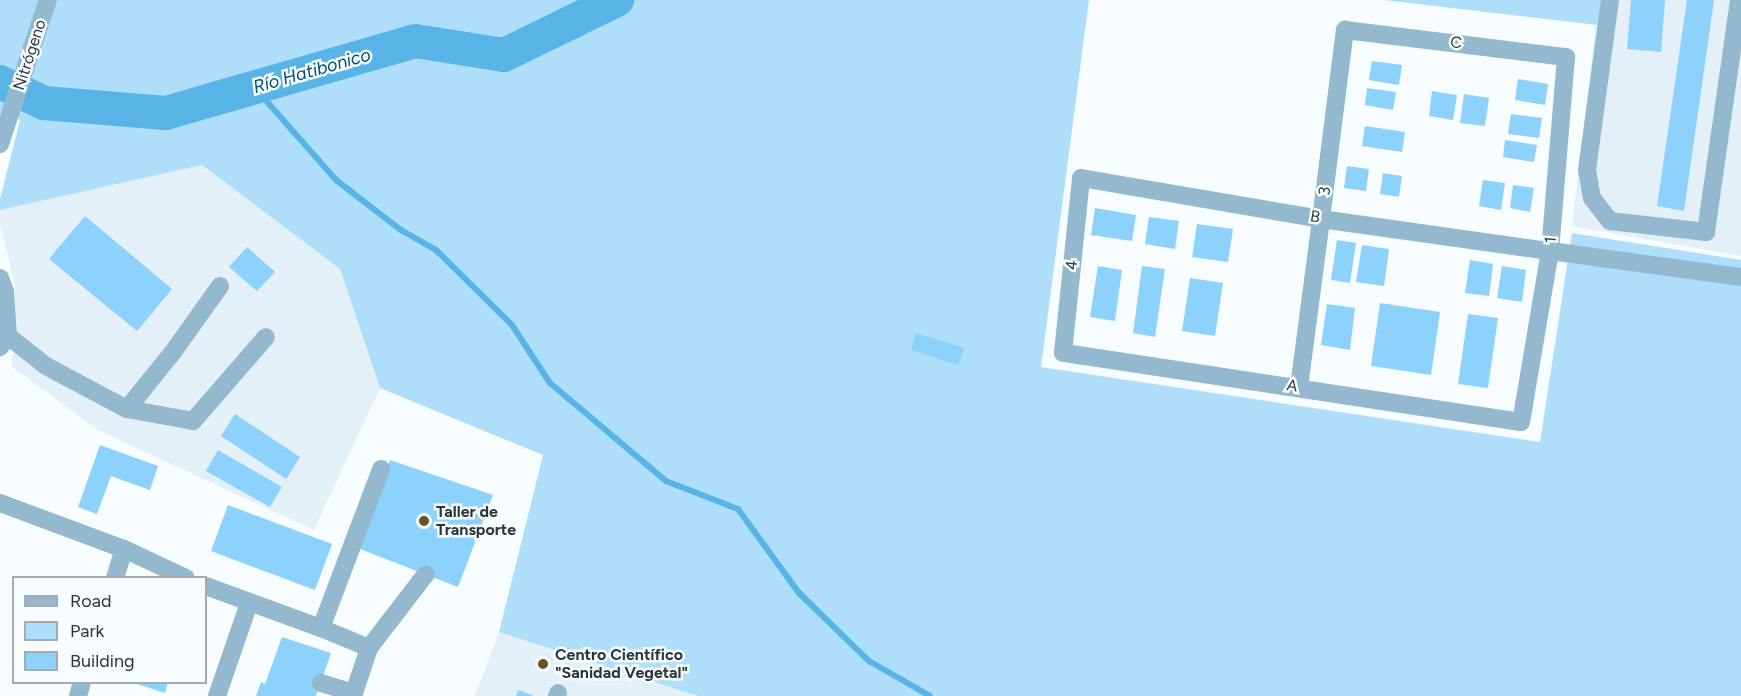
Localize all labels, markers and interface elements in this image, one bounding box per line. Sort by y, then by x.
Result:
street label: Nitrógeno [10,17,50,93]
street label: C [1449,33,1463,53]
water label: Río Hatibonico [251,44,373,98]
street label: 3 [1315,186,1335,196]
street label: B [1309,207,1321,227]
street label: 1 [1541,236,1561,244]
street label: 4 [1062,259,1082,271]
street label: A [1285,376,1299,396]
place label: Taller de Transporte [436,502,516,540]
marker: Taller de Transporte [417,514,431,528]
legend [12,576,207,684]
text: Road [70,590,111,612]
text: Park [70,620,104,642]
place label: Centro Científico "Sanidad Vegetal" [555,645,688,683]
text: Building [70,650,135,672]
marker: Centro Científico "Sanidad Vegetal" [536,657,550,671]

